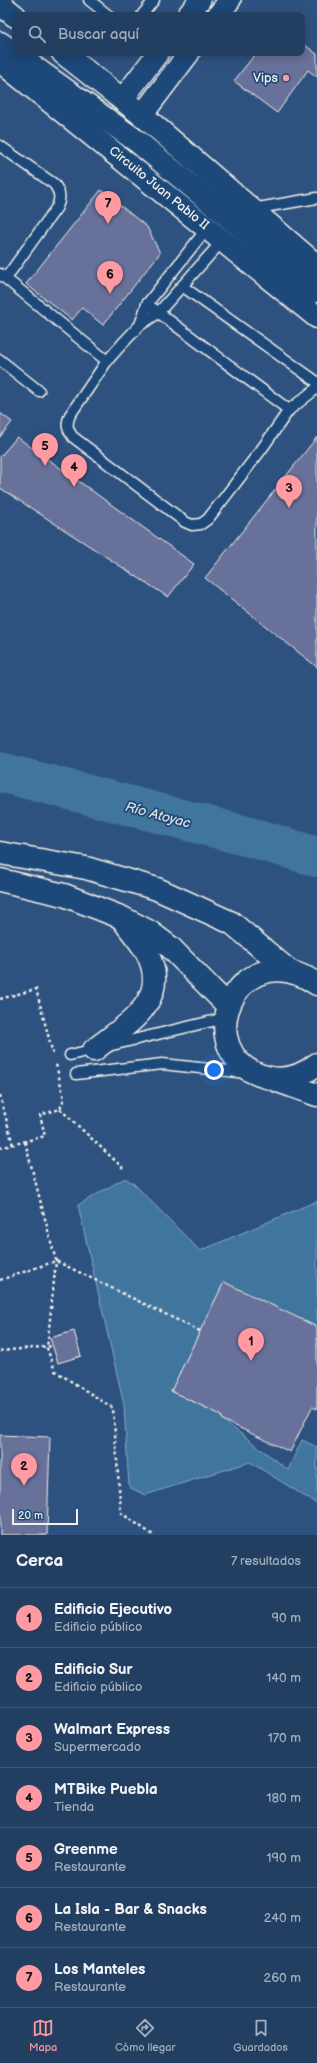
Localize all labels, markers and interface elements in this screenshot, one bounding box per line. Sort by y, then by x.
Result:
search box [12,12,305,56]
icon: search [26,23,48,45]
text: Buscar aquí [58,25,139,44]
place label: Vips [253,70,279,86]
marker: Vips [281,73,291,83]
street label: Circuito Juan Pablo II [106,143,212,233]
pin: 7 [95,191,121,224]
pin: 6 [97,261,123,294]
pin: 5 [32,433,58,466]
pin: 4 [61,454,87,487]
pin: 3 [276,475,302,508]
water label: Río Atoyac [123,798,193,832]
your location [204,1060,224,1080]
pin: 1 [238,1328,264,1361]
pin: 2 [11,1453,37,1486]
scale bar [12,1507,78,1526]
text: 20 m [18,1509,43,1522]
text: Cerca [16,1551,63,1571]
text: 7 resultados [231,1553,301,1569]
text: Edificio Ejecutivo [54,1600,172,1619]
text: 1 [26,1610,32,1626]
text: 90 m [272,1610,301,1626]
text: Edificio público [54,1619,142,1635]
text: Edificio Sur [54,1660,133,1679]
text: 2 [25,1670,33,1686]
text: 140 m [266,1670,301,1686]
text: Edificio público [54,1679,142,1695]
text: Walmart Express [54,1720,170,1739]
text: 3 [25,1730,33,1746]
text: 170 m [268,1730,301,1746]
text: Supermercado [54,1739,141,1755]
text: MTBike Puebla [54,1780,158,1799]
text: 4 [25,1790,33,1806]
text: 180 m [266,1790,301,1806]
text: Tienda [54,1799,94,1815]
text: Greenme [54,1840,118,1859]
text: 5 [25,1850,33,1866]
text: 190 m [267,1850,301,1866]
text: Restaurante [54,1859,126,1875]
text: La Isla - Bar & Snacks [54,1900,207,1919]
text: 6 [25,1910,33,1926]
text: 240 m [264,1910,301,1926]
text: Restaurante [54,1919,126,1935]
text: Los Manteles [54,1960,145,1979]
text: 7 [25,1970,33,1986]
text: 260 m [263,1970,301,1986]
text: Restaurante [54,1979,126,1995]
tab: Mapa [29,2017,57,2054]
tab: Cómo llegar [115,2017,175,2054]
tab: Guardados [233,2017,288,2054]

